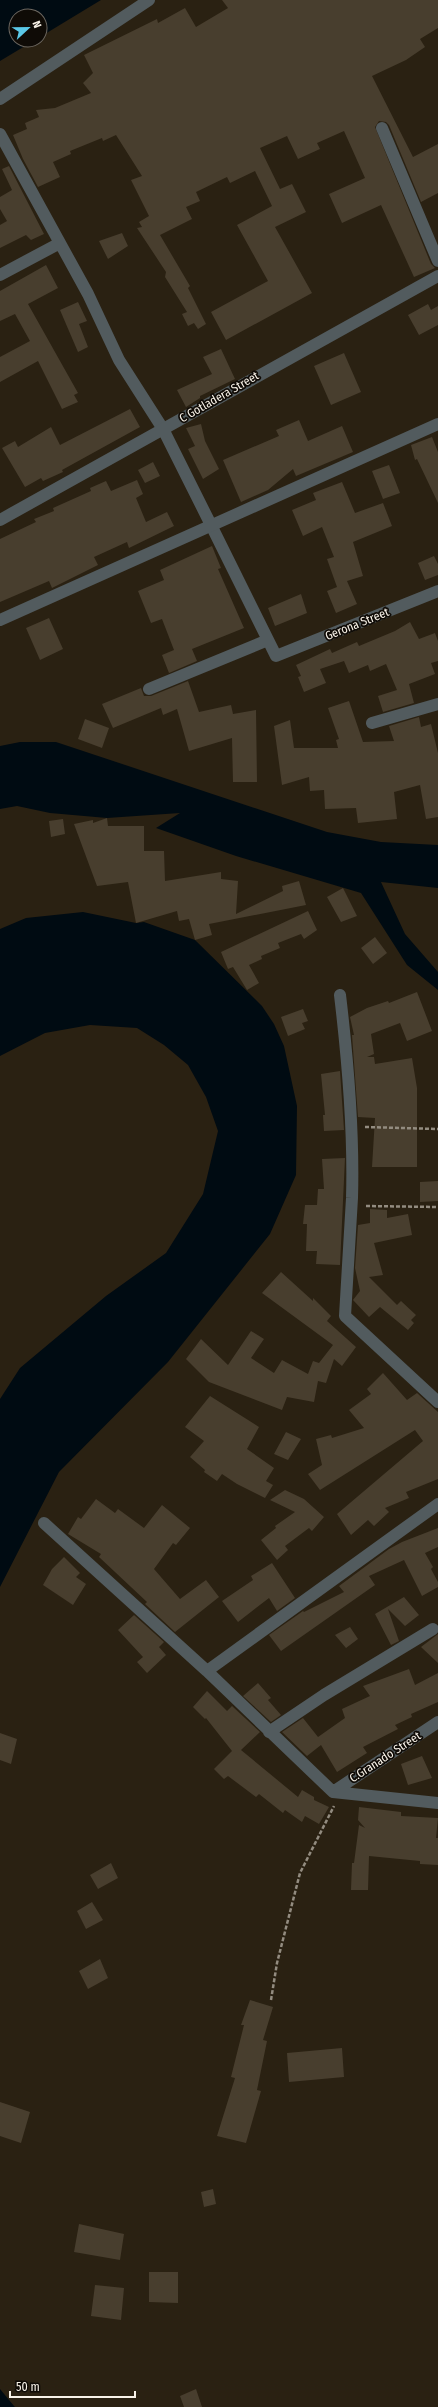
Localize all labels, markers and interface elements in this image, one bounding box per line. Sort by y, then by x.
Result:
north arrow [8,8,48,48]
text: N [30,19,44,30]
street label: C Gotladera Street [177,369,261,425]
street label: Gerona Street [323,605,391,643]
street label: C.Granado Street [347,1729,423,1785]
scale bar [10,2373,135,2399]
text: 50 m [16,2380,40,2394]

